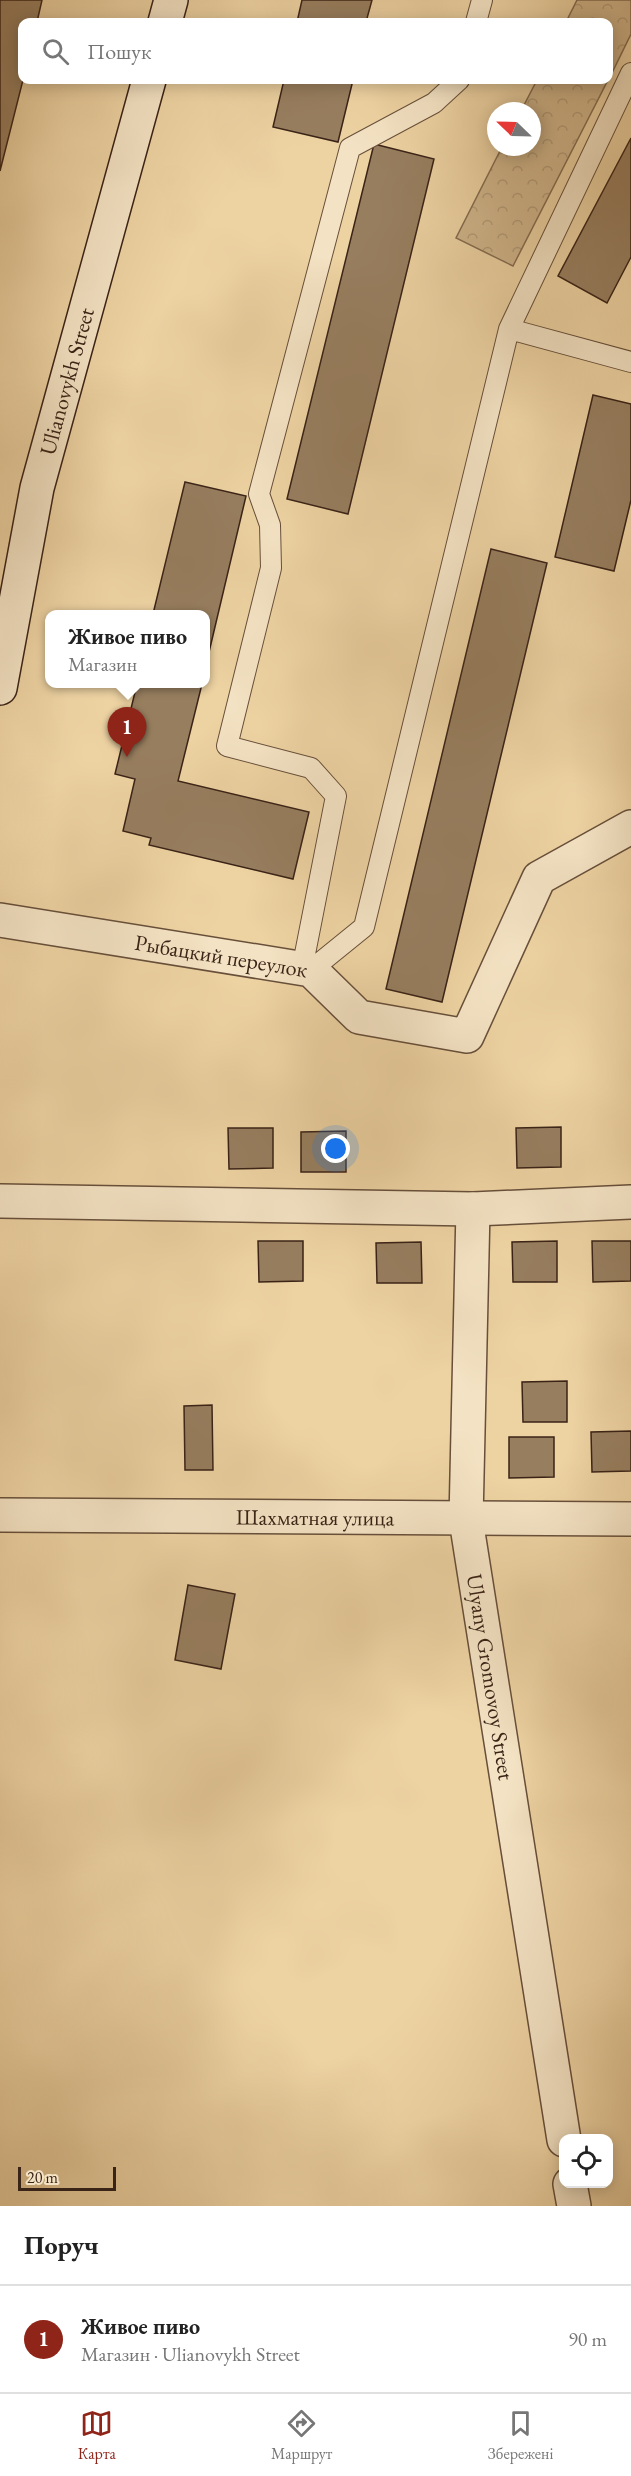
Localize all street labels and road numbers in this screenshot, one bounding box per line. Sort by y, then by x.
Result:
street label: Ulianovykh Street [32,304,100,458]
street label: Рыбацкий переулок [133,927,310,984]
street label: Шахматная улица [236,1502,395,1532]
street label: Ulyany Gromovoy Street [460,1572,521,1782]

